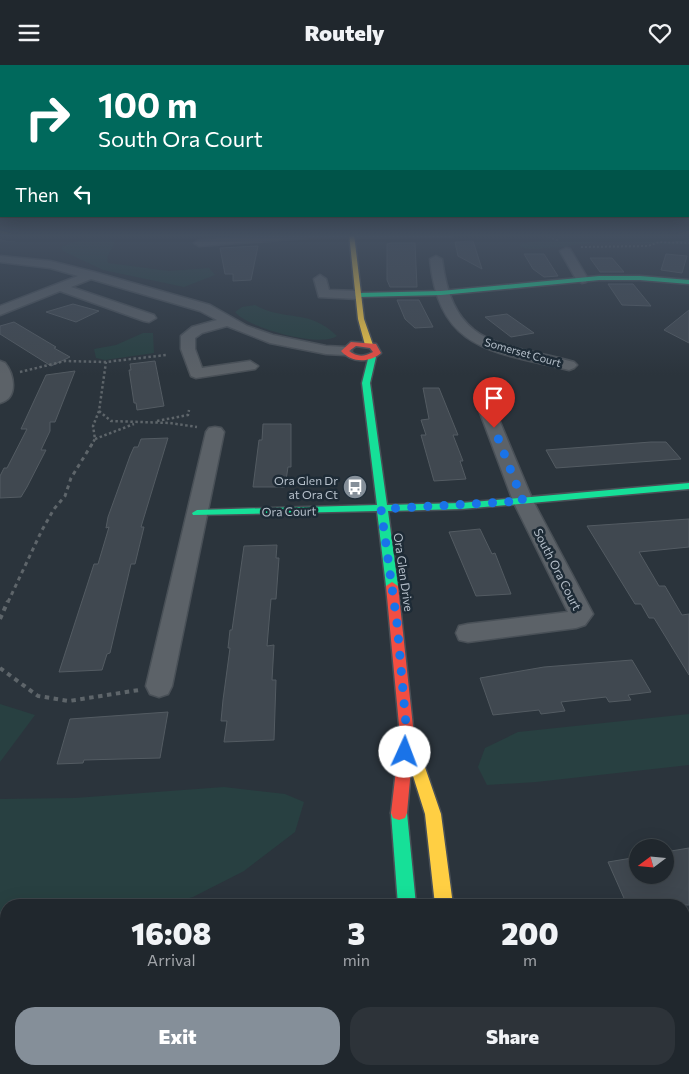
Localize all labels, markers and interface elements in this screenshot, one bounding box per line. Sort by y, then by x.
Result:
icon: menu [15,19,43,47]
text: Routely [304,19,385,46]
icon: heart [646,19,674,47]
text: 100 m [98,82,198,125]
icon: right [15,85,80,150]
text: South Ora Court [98,125,263,152]
icon: left [69,180,97,208]
text: Then [15,183,59,206]
street label: Somerset Court [483,335,563,369]
pin [473,377,515,428]
icon: arrive [480,384,508,412]
place label: Ora Glen Dr at Ora Ct [274,473,338,501]
bus stop icon: Ora Glen Dr at Ora Ct [342,474,368,500]
street label: Ora Court [261,504,317,518]
street label: South Ora Court [531,526,585,612]
street label: Ora Glen Drive [392,532,416,612]
position arrow [378,725,430,777]
north arrow [629,839,674,884]
map controls [629,839,674,884]
text: 16:08 [131,914,211,951]
text: 3 [347,914,365,951]
text: 200 [501,914,559,951]
text: Arrival [147,950,196,969]
text: min [343,950,370,969]
text: m [523,950,537,969]
button: Exit [15,1007,340,1065]
button: Share [350,1007,675,1065]

